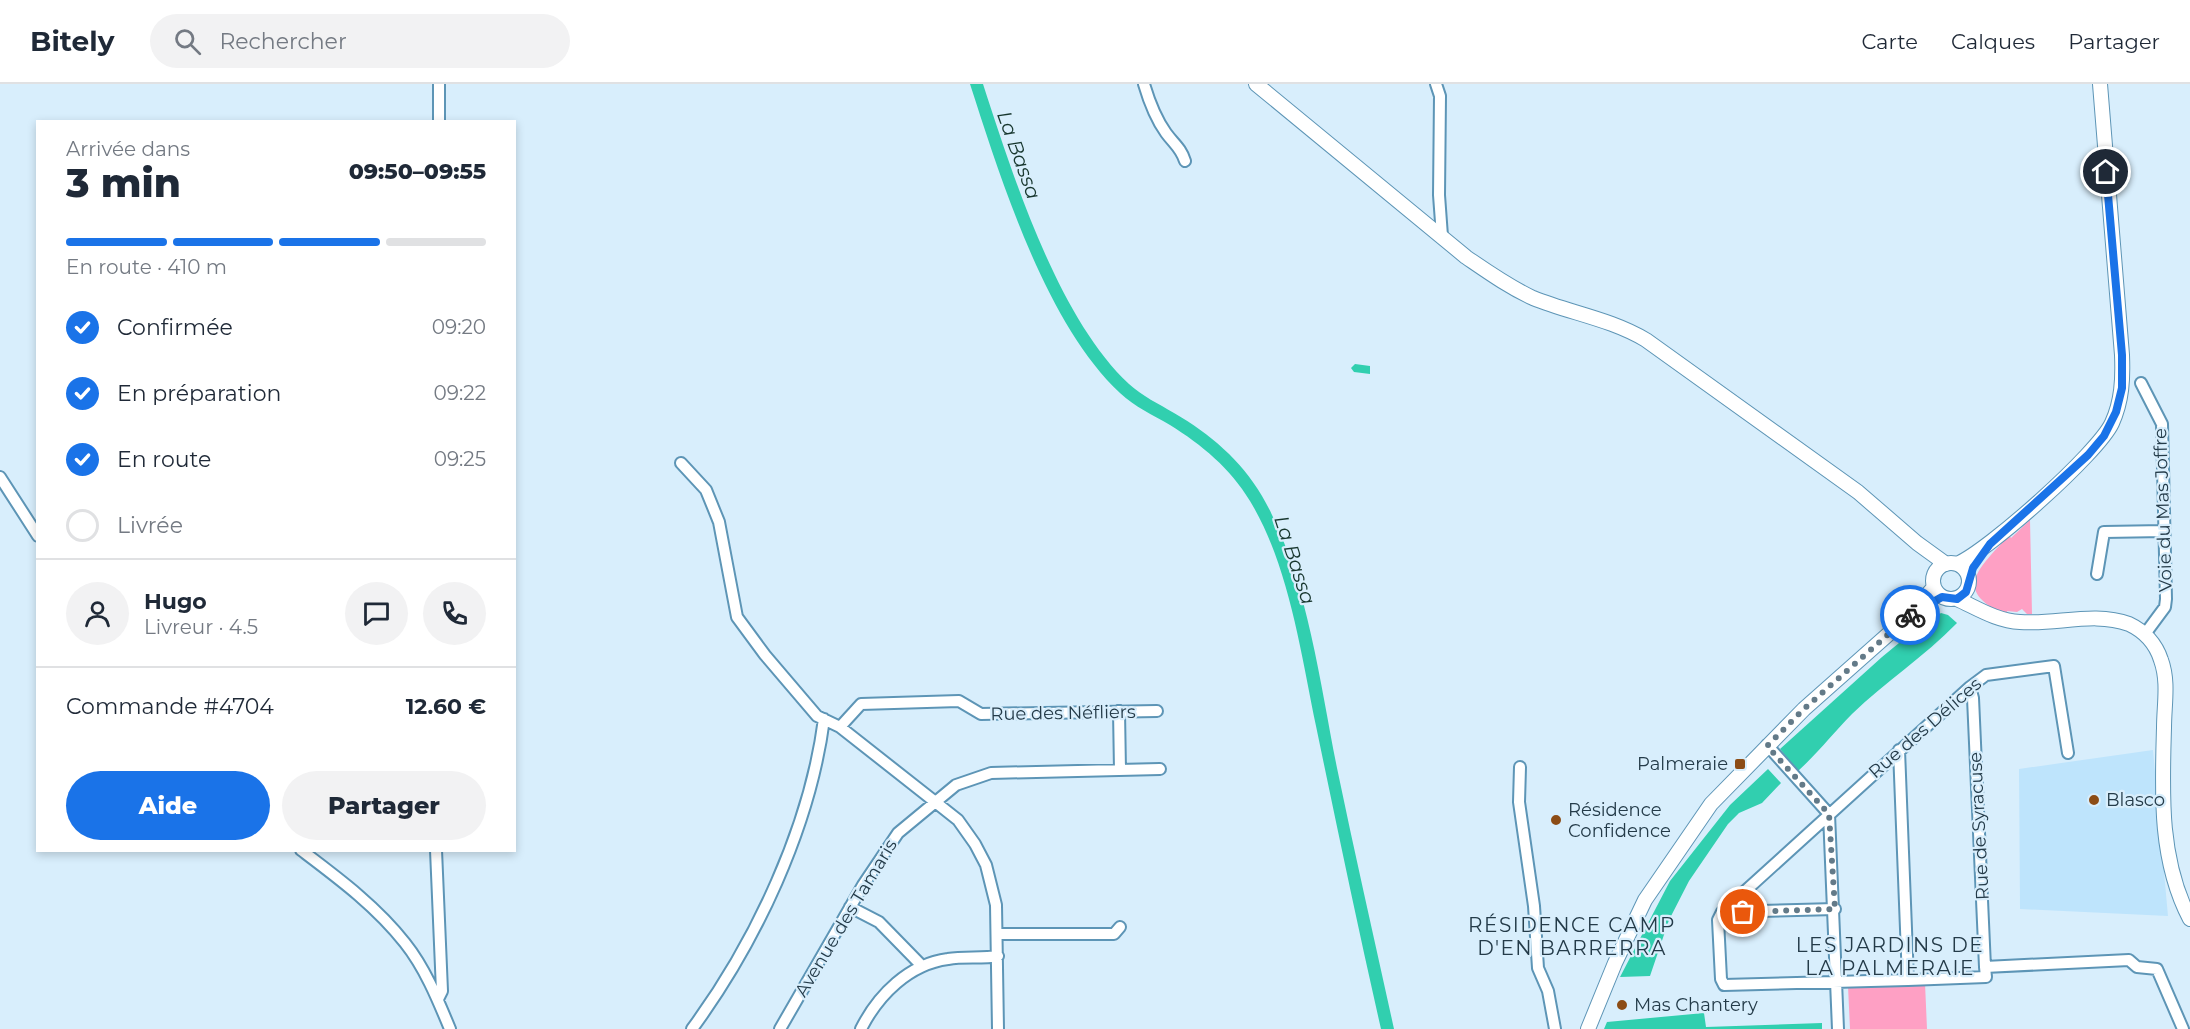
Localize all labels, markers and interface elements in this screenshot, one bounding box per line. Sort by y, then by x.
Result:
search box [150,14,570,68]
text: Bitely [30,24,114,58]
icon: search [171,25,204,58]
text: Rechercher [219,28,347,55]
text: Carte [1861,29,1918,54]
text: Calques [1951,29,2035,54]
text: Partager [2068,29,2160,54]
water label: La Bassa [992,108,1046,202]
text: Arrivée dans [66,137,190,161]
pin [2080,146,2131,197]
icon: home [2089,155,2122,188]
text: 09:50–09:55 [349,158,486,185]
text: 3 min [66,159,181,207]
text: En route · 410 m [66,255,227,279]
icon: check [66,311,99,344]
text: Confirmée [117,314,233,341]
text: 09:20 [432,315,486,339]
icon: check [66,377,99,410]
text: En préparation [117,380,281,407]
text: 09:22 [434,381,486,405]
street label: Voie du Mas Joffre [2149,428,2177,592]
icon: check [66,443,99,476]
text: En route [117,446,211,473]
text: 09:25 [434,447,486,471]
text: Livrée [117,512,183,539]
water label: La Bassa [1269,512,1321,608]
button: person [66,582,129,645]
button: chat [345,582,408,645]
button: phone [423,582,486,645]
courier [1880,585,1940,645]
text: Hugo [144,588,207,615]
icon: bike [1894,599,1927,632]
text: Livreur · 4.5 [144,615,258,639]
street label: Rue des Délices [1864,673,1986,783]
text: Commande #4704 [66,693,274,720]
text: 12.60 € [406,693,486,720]
street label: Rue des Néfliers [990,701,1136,725]
street label: Rue de Syracuse [1964,751,1994,901]
place label: Palmeraie [1637,753,1728,775]
marker: Palmeraie [1733,757,1747,771]
button: Aide [66,771,270,840]
button: Partager [282,771,486,840]
place label: Blasco [2106,789,2165,811]
marker: Blasco [2087,793,2101,807]
place label: Résidence Confidence [1568,799,1671,842]
marker: Résidence Confidence [1549,813,1563,827]
street label: Avenue des Tamaris [790,835,902,1001]
pin [1717,886,1768,937]
icon: bag [1726,895,1759,928]
district label: RÉSIDENCE CAMP D'EN BARRERRA [1468,913,1676,960]
district label: LES JARDINS DE LA PALMERAIE [1796,933,1984,980]
place label: Mas Chantery [1634,994,1758,1016]
marker: Mas Chantery [1615,998,1629,1012]

